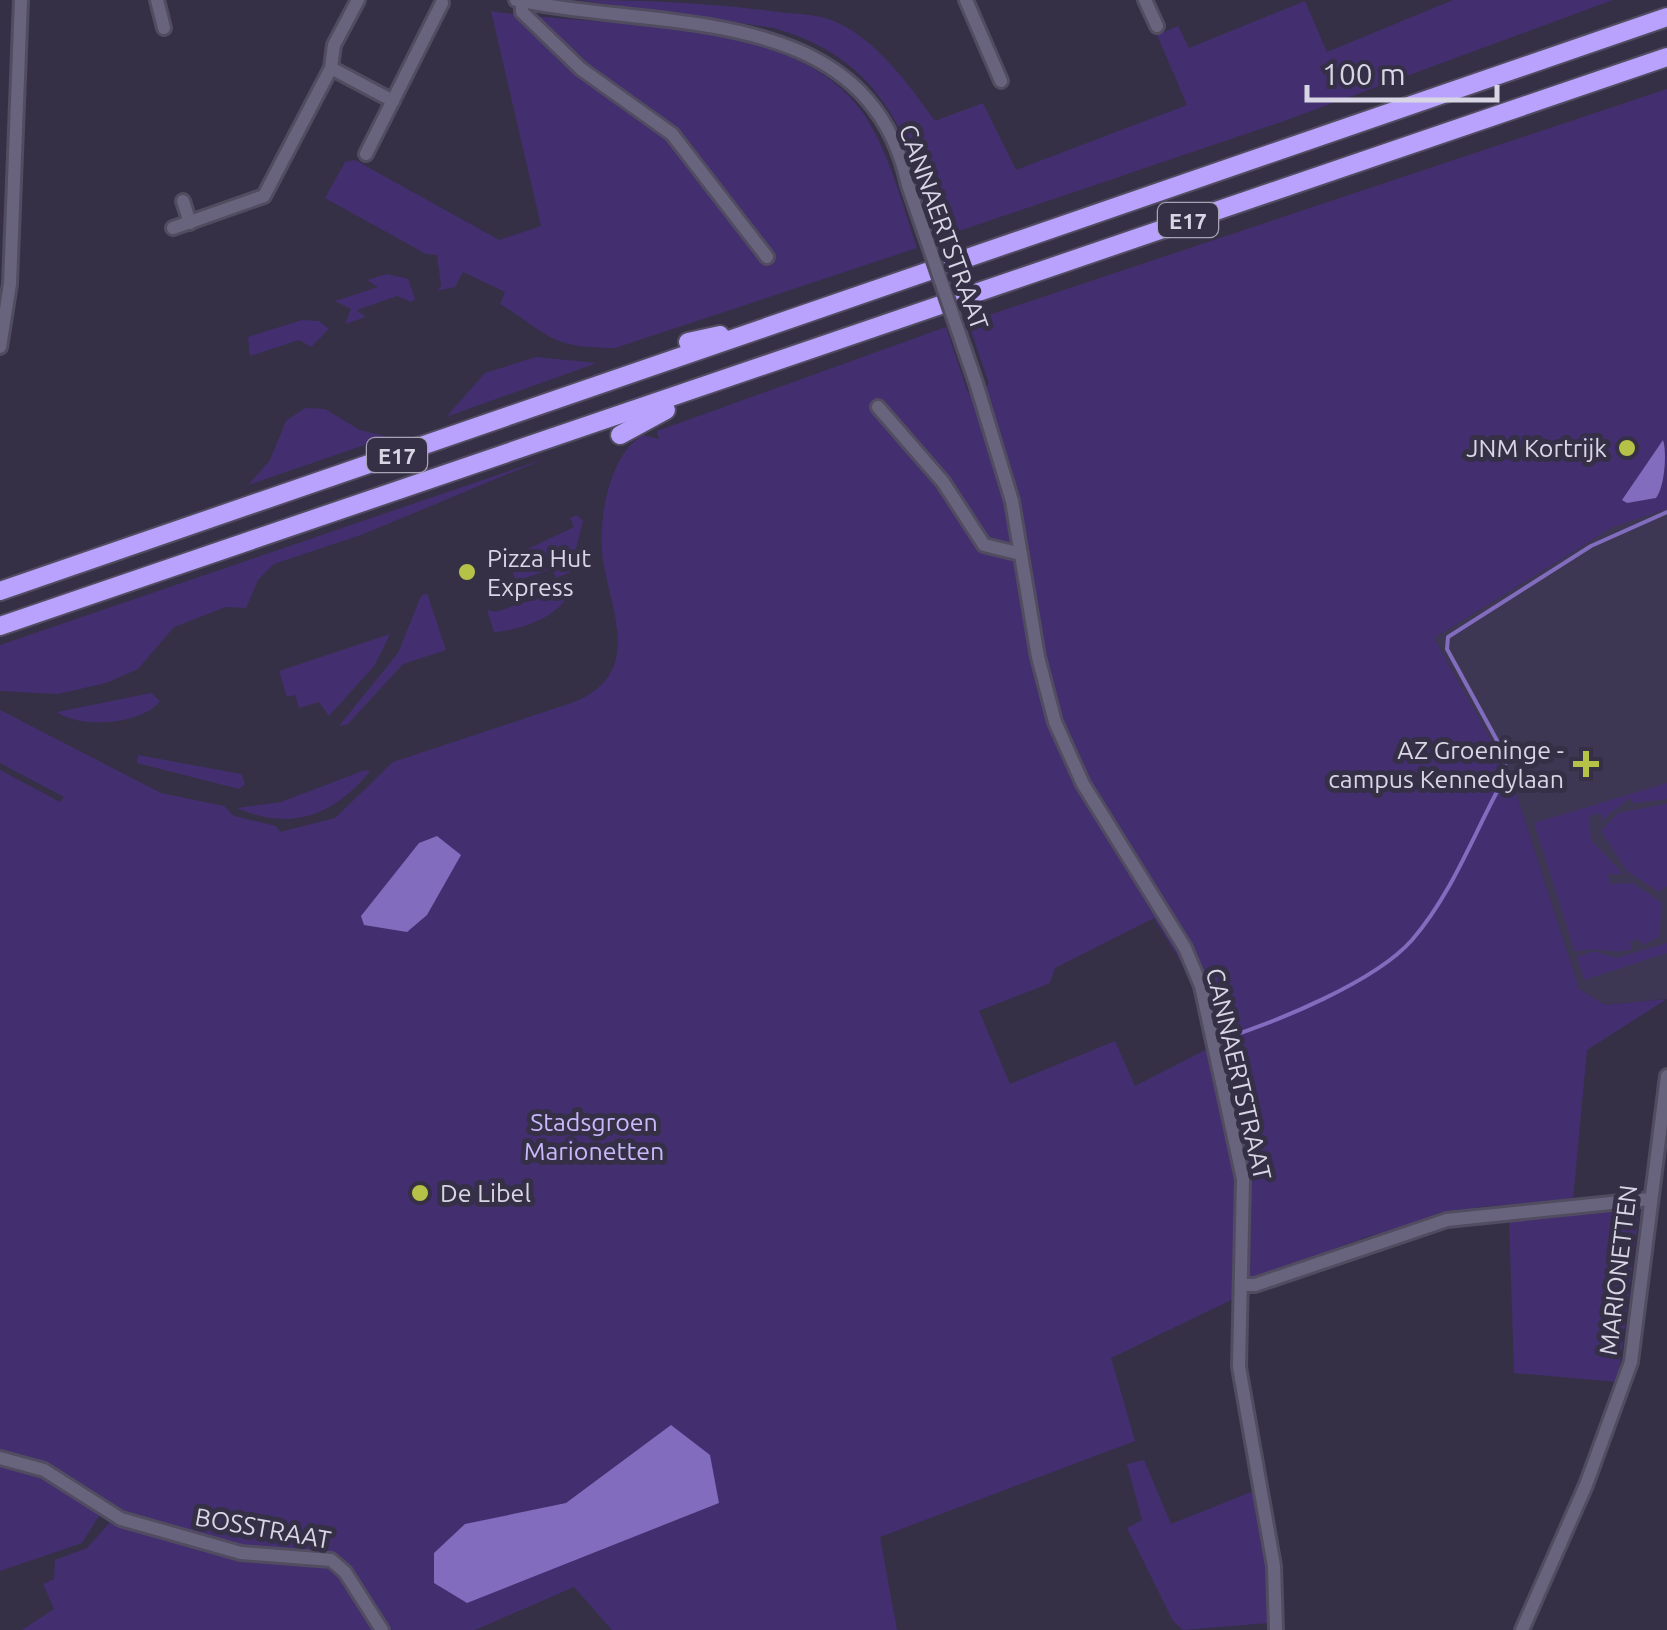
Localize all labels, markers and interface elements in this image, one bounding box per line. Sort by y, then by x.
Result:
scale bar [1307,40,1497,102]
text: 100 m [1322,57,1406,91]
street label: CANNAERTSTRAAT [894,120,994,334]
road number: E17 [1158,203,1218,237]
place label: JNM Kortrijk [1466,434,1607,462]
marker: JNM Kortrijk [1616,437,1638,459]
road number: E17 [367,438,427,472]
place label: Pizza Hut Express [487,544,591,601]
marker: Pizza Hut Express [456,561,478,583]
place label: AZ Groeninge - campus Kennedylaan [1328,736,1564,793]
marker: AZ Groeninge - campus Kennedylaan [1573,751,1599,777]
street label: CANNAERTSTRAAT [1201,965,1277,1183]
park label: Stadsgroen Marionetten [524,1108,664,1165]
place label: De Libel [440,1179,531,1207]
marker: De Libel [409,1182,431,1204]
street label: MARIONETTEN [1594,1183,1642,1357]
street label: BOSSTRAAT [193,1502,333,1554]

